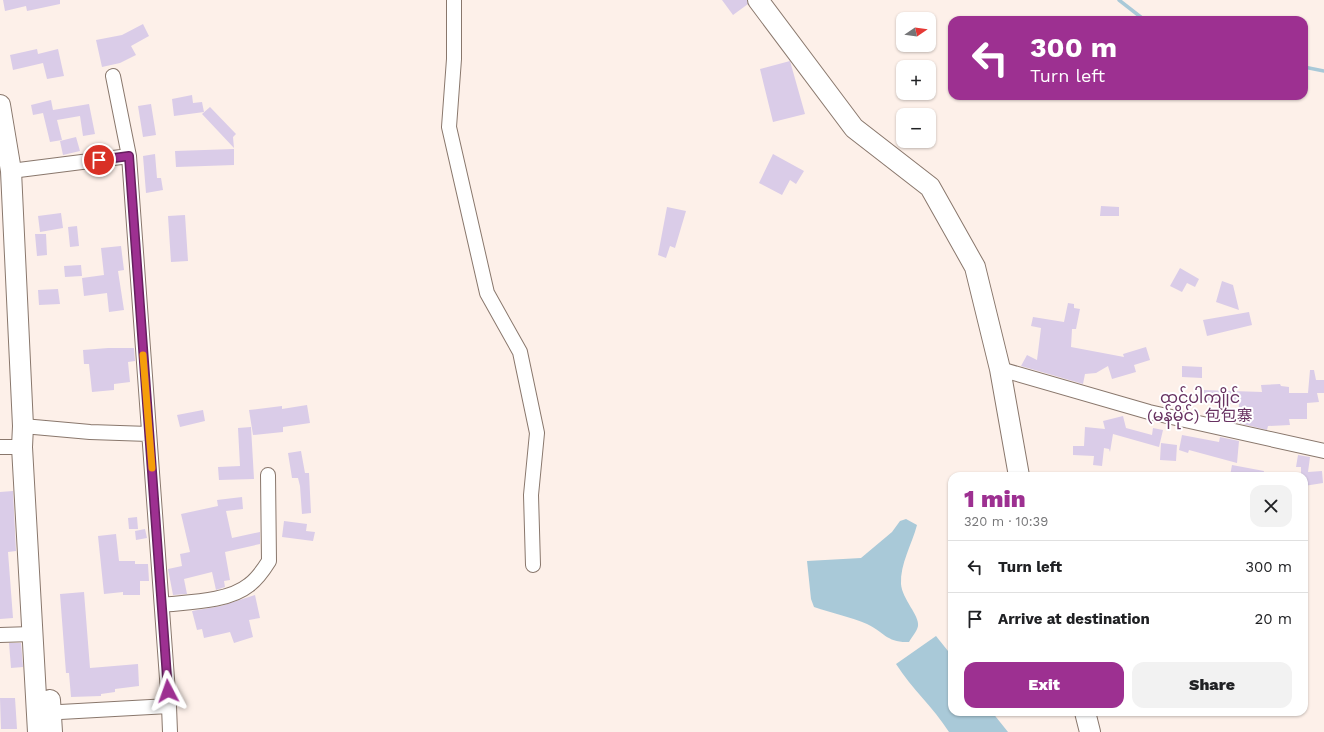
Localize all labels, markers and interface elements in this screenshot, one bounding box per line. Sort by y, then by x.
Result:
north arrow [896,12,936,52]
map controls [896,12,936,148]
text: 300 m [1030,31,1117,64]
icon: left [964,32,1016,84]
button: + [896,60,936,100]
text: Turn left [1030,65,1105,86]
button: − [896,108,936,148]
pin [82,143,116,177]
icon: arrive [88,149,110,171]
district label: ထင်ပါကျိုင် (မန်မိုင်) 包包寨 [1147,386,1253,430]
text: 1 min [964,485,1026,513]
button: close [1250,485,1292,527]
text: 320 m · 10:39 [964,514,1048,529]
icon: left [964,556,986,578]
text: Turn left [998,558,1062,576]
text: 300 m [1245,558,1292,576]
icon: arrive [964,608,986,630]
text: Arrive at destination [998,610,1150,628]
text: 20 m [1255,610,1292,628]
button: Exit [964,662,1124,708]
button: Share [1132,662,1292,708]
position arrow [147,670,189,712]

